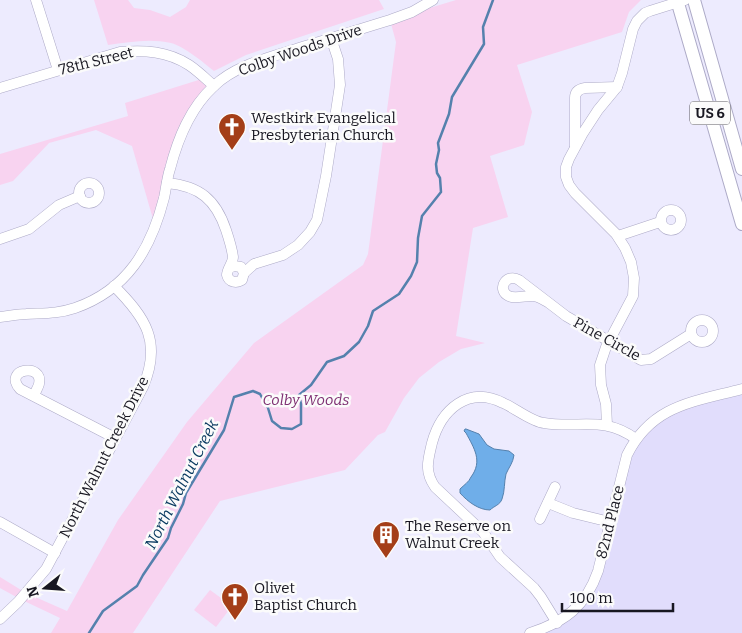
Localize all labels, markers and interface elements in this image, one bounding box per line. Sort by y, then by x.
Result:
street label: Colby Woods Drive [236,20,364,80]
street label: 78th Street [57,43,136,79]
road number: US 6 [690,102,730,125]
place label: Westkirk Evangelical Presbyterian Church [251,109,396,144]
church icon: Westkirk Evangelical Presbyterian Church [217,112,247,151]
street label: Pine Circle [570,313,644,365]
street label: North Walnut Creek Drive [55,373,153,541]
park label: Colby Woods [263,391,349,409]
water label: North Walnut Creek [141,416,222,552]
street label: 82nd Place [592,483,628,561]
place label: The Reserve on Walnut Creek [405,517,511,552]
building icon: The Reserve on Walnut Creek [371,520,401,559]
north arrow [20,563,70,613]
place label: Olivet Baptist Church [254,579,358,614]
scale bar [562,580,673,612]
church icon: Olivet Baptist Church [220,582,250,621]
text: N [23,584,43,599]
text: 100 m [570,589,613,607]

